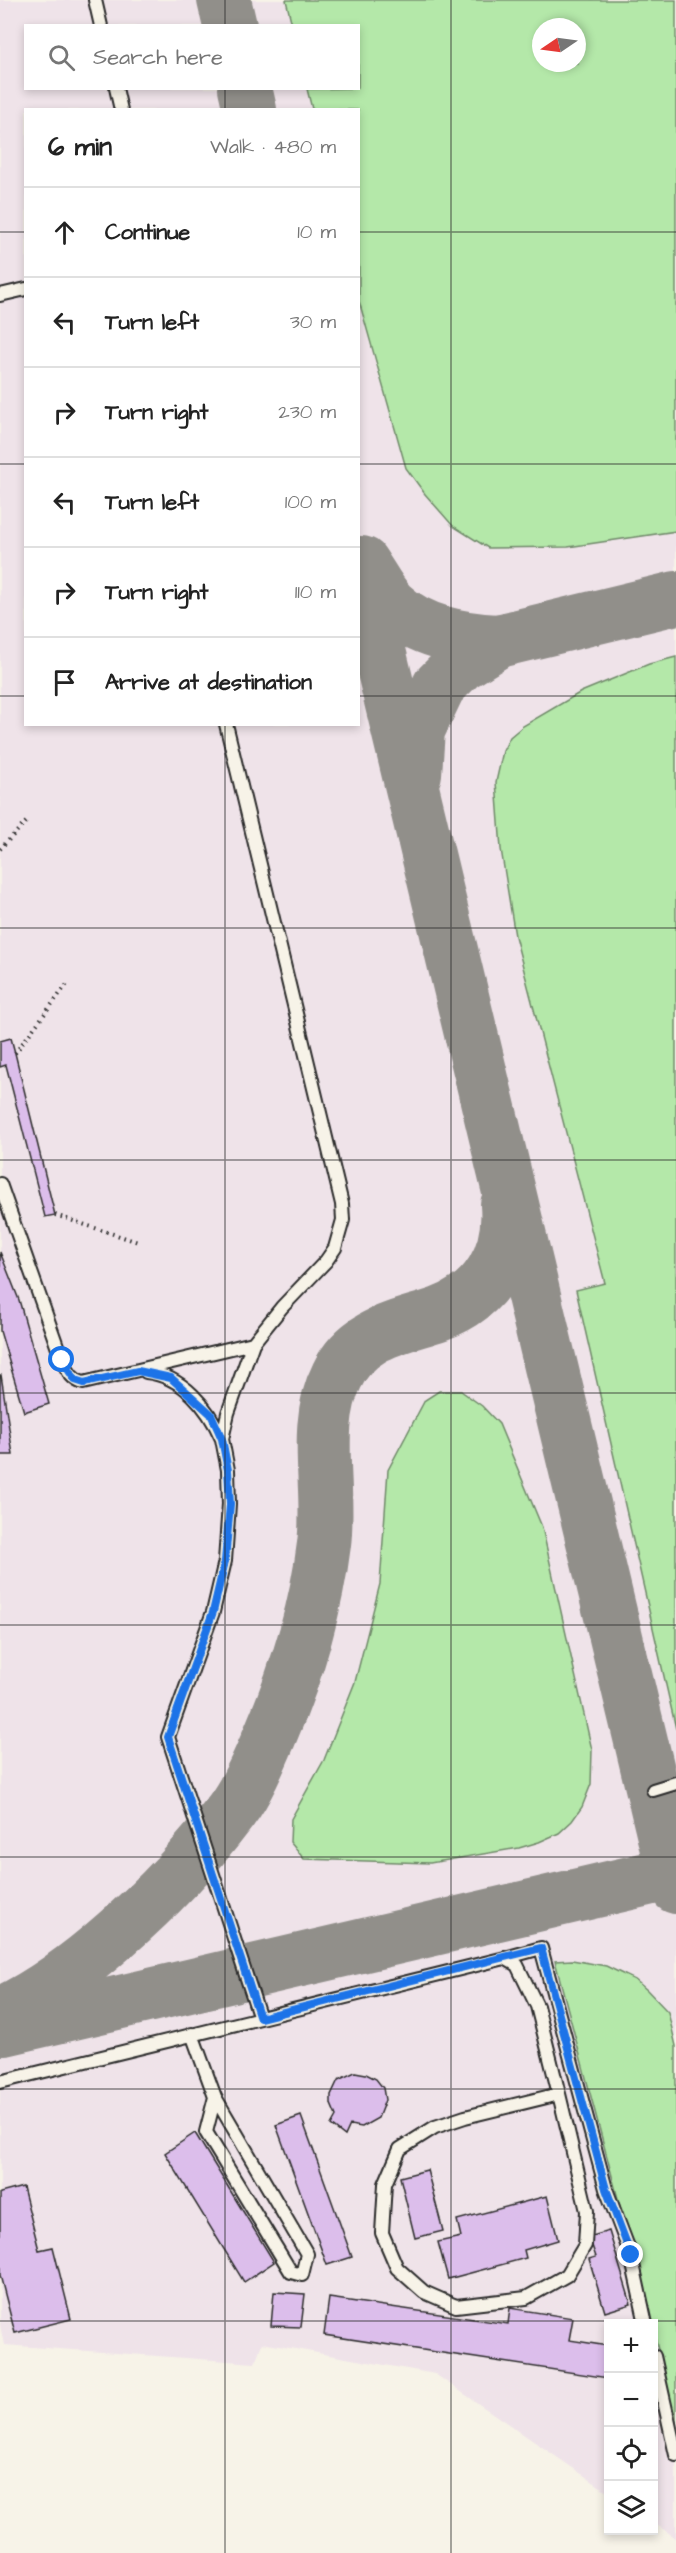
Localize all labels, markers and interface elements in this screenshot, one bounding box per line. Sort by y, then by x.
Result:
north arrow [532,18,586,72]
search box [24,24,360,90]
icon: search [45,41,78,74]
text: Search here [93,42,223,73]
text: 6 min [48,129,112,165]
text: Walk · 480 m [210,133,336,161]
icon: ahead [48,216,81,249]
text: Continue [105,217,190,248]
text: 10 m [297,218,336,246]
icon: left [48,306,81,339]
text: Turn left [105,307,199,338]
text: 30 m [290,308,336,336]
icon: right [48,396,81,429]
text: Turn right [105,397,208,428]
text: 230 m [278,398,336,426]
icon: left [48,486,81,519]
text: Turn left [105,487,199,518]
text: 100 m [285,488,336,516]
icon: right [48,576,81,609]
text: Turn right [105,577,208,608]
text: 110 m [295,578,336,606]
icon: arrive [48,666,81,699]
text: Arrive at destination [105,667,312,698]
route start [48,1346,74,1372]
route end [617,2241,643,2267]
map controls [604,2319,658,2535]
button: + [604,2319,658,2373]
button: − [604,2373,658,2427]
button: locate [604,2427,658,2481]
button: layers [604,2481,658,2535]

